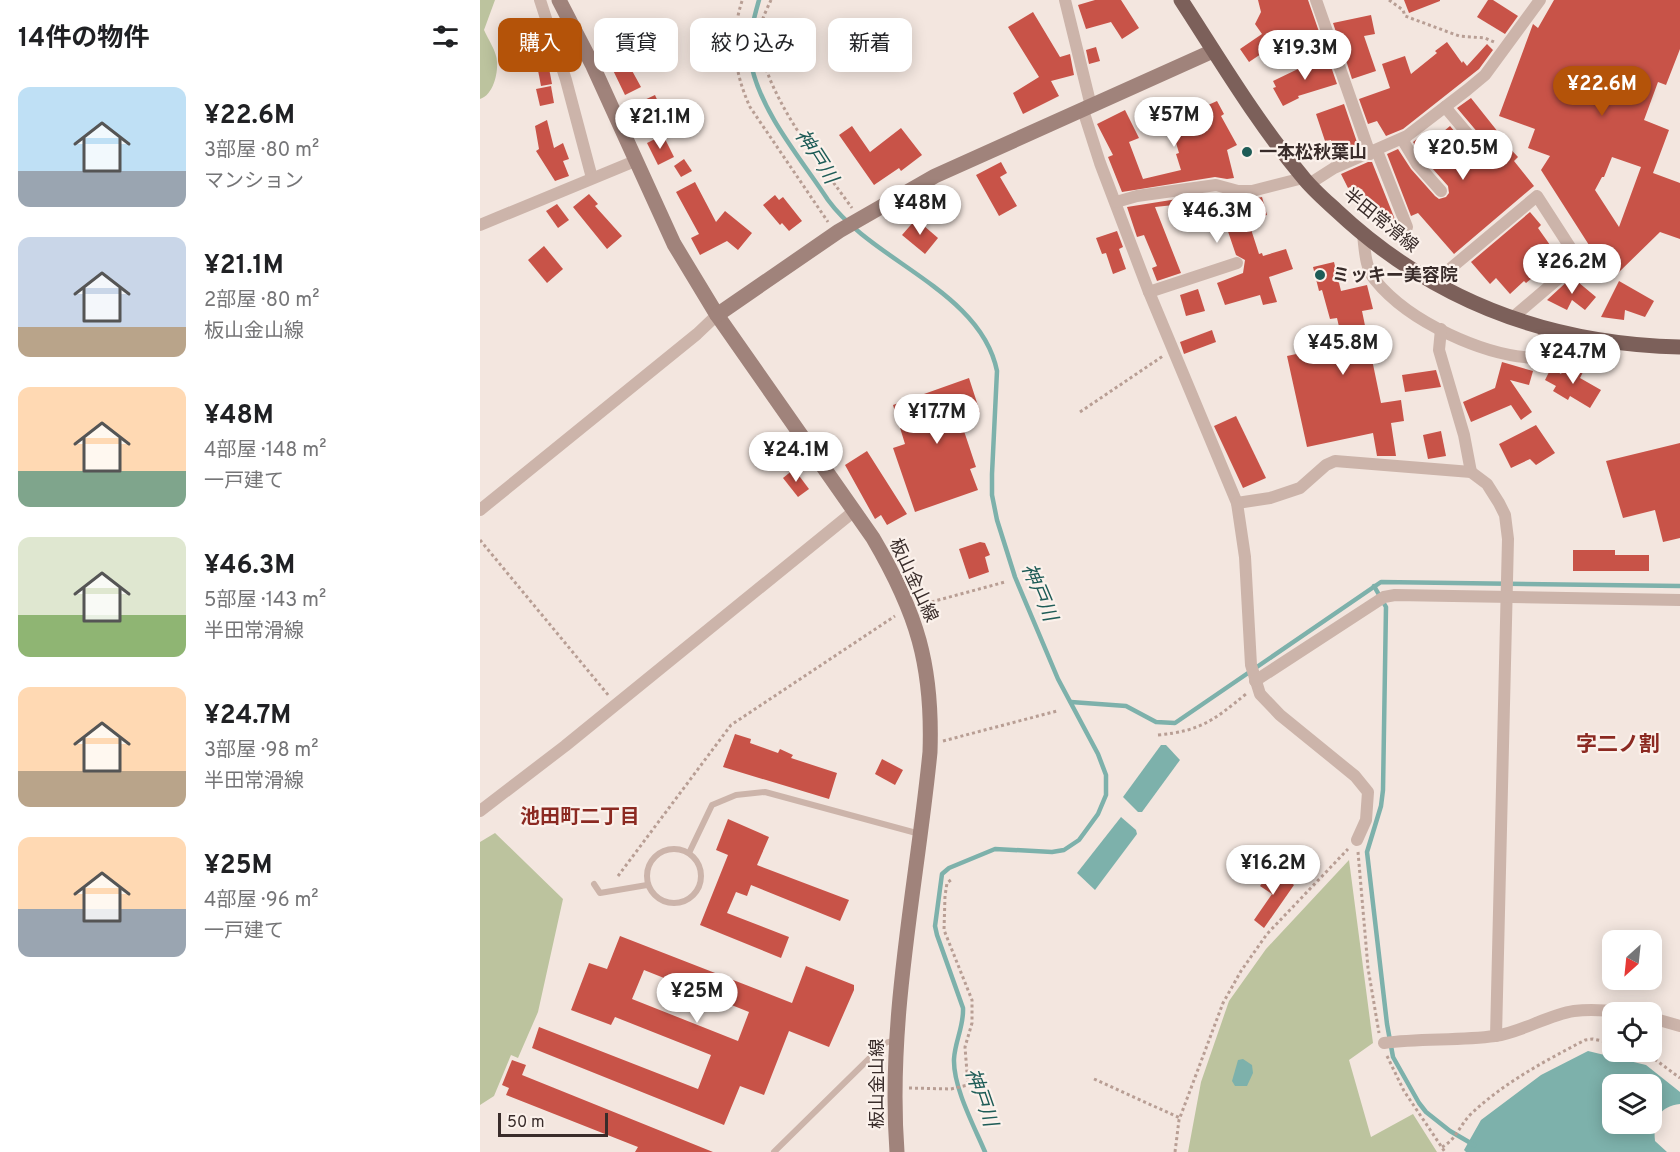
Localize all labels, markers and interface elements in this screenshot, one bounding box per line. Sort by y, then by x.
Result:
chip: 購入 [498,18,582,72]
chip: 賃貸 [594,18,678,72]
chip: 絞り込み [690,18,816,72]
chip: 新着 [828,18,912,72]
icon: filters [429,20,462,53]
text: 14件の物件 [18,23,149,56]
pin: ¥19.3M [1256,30,1354,81]
text: ¥19.3M [1272,36,1338,62]
pin: ¥22.6M [1553,66,1651,117]
text: ¥22.6M [1567,72,1637,98]
pin: ¥57M [1138,97,1210,148]
pin: ¥21.1M [611,99,709,150]
text: ¥22.6M [204,100,295,133]
text: ¥57M [1148,103,1200,129]
text: ¥21.1M [629,105,691,131]
icon: home [66,111,138,183]
water label: 神戸川 [788,125,844,191]
pin: ¥20.5M [1414,130,1512,181]
text: ¥20.5M [1428,136,1498,162]
text: 3部屋 · 80 m² [204,138,319,164]
place label: 一本松秋葉山 [1259,142,1367,165]
marker: 一本松秋葉山 [1240,145,1254,159]
text: マンション [204,169,304,195]
street label: 半田常滑線 [1338,184,1422,258]
pin: ¥48M [884,185,956,236]
text: ¥48M [893,191,947,217]
pin: ¥46.3M [1168,193,1266,244]
text: ¥46.3M [1182,199,1252,225]
pin: ¥26.2M [1523,244,1621,295]
text: ¥21.1M [204,250,284,283]
text: ¥26.2M [1537,250,1607,276]
icon: home [66,261,138,333]
place label: ミッキー美容院 [1332,265,1458,288]
marker: ミッキー美容院 [1313,268,1327,282]
text: 2部屋 · 80 m² [204,288,319,314]
text: 板山金山線 [204,319,304,345]
pin: ¥45.8M [1294,325,1392,376]
text: ¥45.8M [1308,331,1378,357]
pin: ¥24.7M [1524,334,1622,385]
text: ¥24.7M [1539,340,1607,366]
pin: ¥17.7M [888,394,986,445]
text: ¥48M [204,400,274,433]
text: ¥17.7M [908,400,966,426]
icon: home [66,411,138,483]
pin: ¥24.1M [747,432,845,483]
text: 4部屋 · 148 m² [204,438,326,464]
text: ¥24.1M [763,438,829,464]
text: 一戸建て [204,469,284,495]
street label: 板山金山線 [883,535,942,626]
text: ¥46.3M [204,550,295,583]
water label: 神戸川 [1014,560,1063,627]
icon: home [66,561,138,633]
text: 5部屋 · 143 m² [204,588,326,614]
text: 半田常滑線 [204,619,304,645]
text: ¥24.7M [204,700,291,733]
icon: home [66,711,138,783]
district label: 字二ノ割 [1576,732,1660,759]
text: 3部屋 · 98 m² [204,738,318,764]
text: 半田常滑線 [204,769,304,795]
district label: 池田町二丁目 [520,805,640,831]
pin: ¥16.2M [1224,845,1322,896]
text: ¥25M [204,850,273,883]
text: ¥16.2M [1240,851,1306,877]
icon: home [66,861,138,933]
text: 4部屋 · 96 m² [204,888,319,914]
text: 一戸建て [204,919,284,945]
north arrow [1602,930,1662,990]
map controls [1602,930,1662,1134]
pin: ¥25M [661,973,733,1024]
text: ¥25M [671,979,723,1005]
button: locate [1602,1002,1662,1062]
street label: 板山金山線 [867,1039,890,1129]
water label: 神戸川 [958,1065,1003,1132]
button: layers [1602,1074,1662,1134]
scale bar [498,1110,608,1138]
text: 50 m [507,1113,545,1133]

